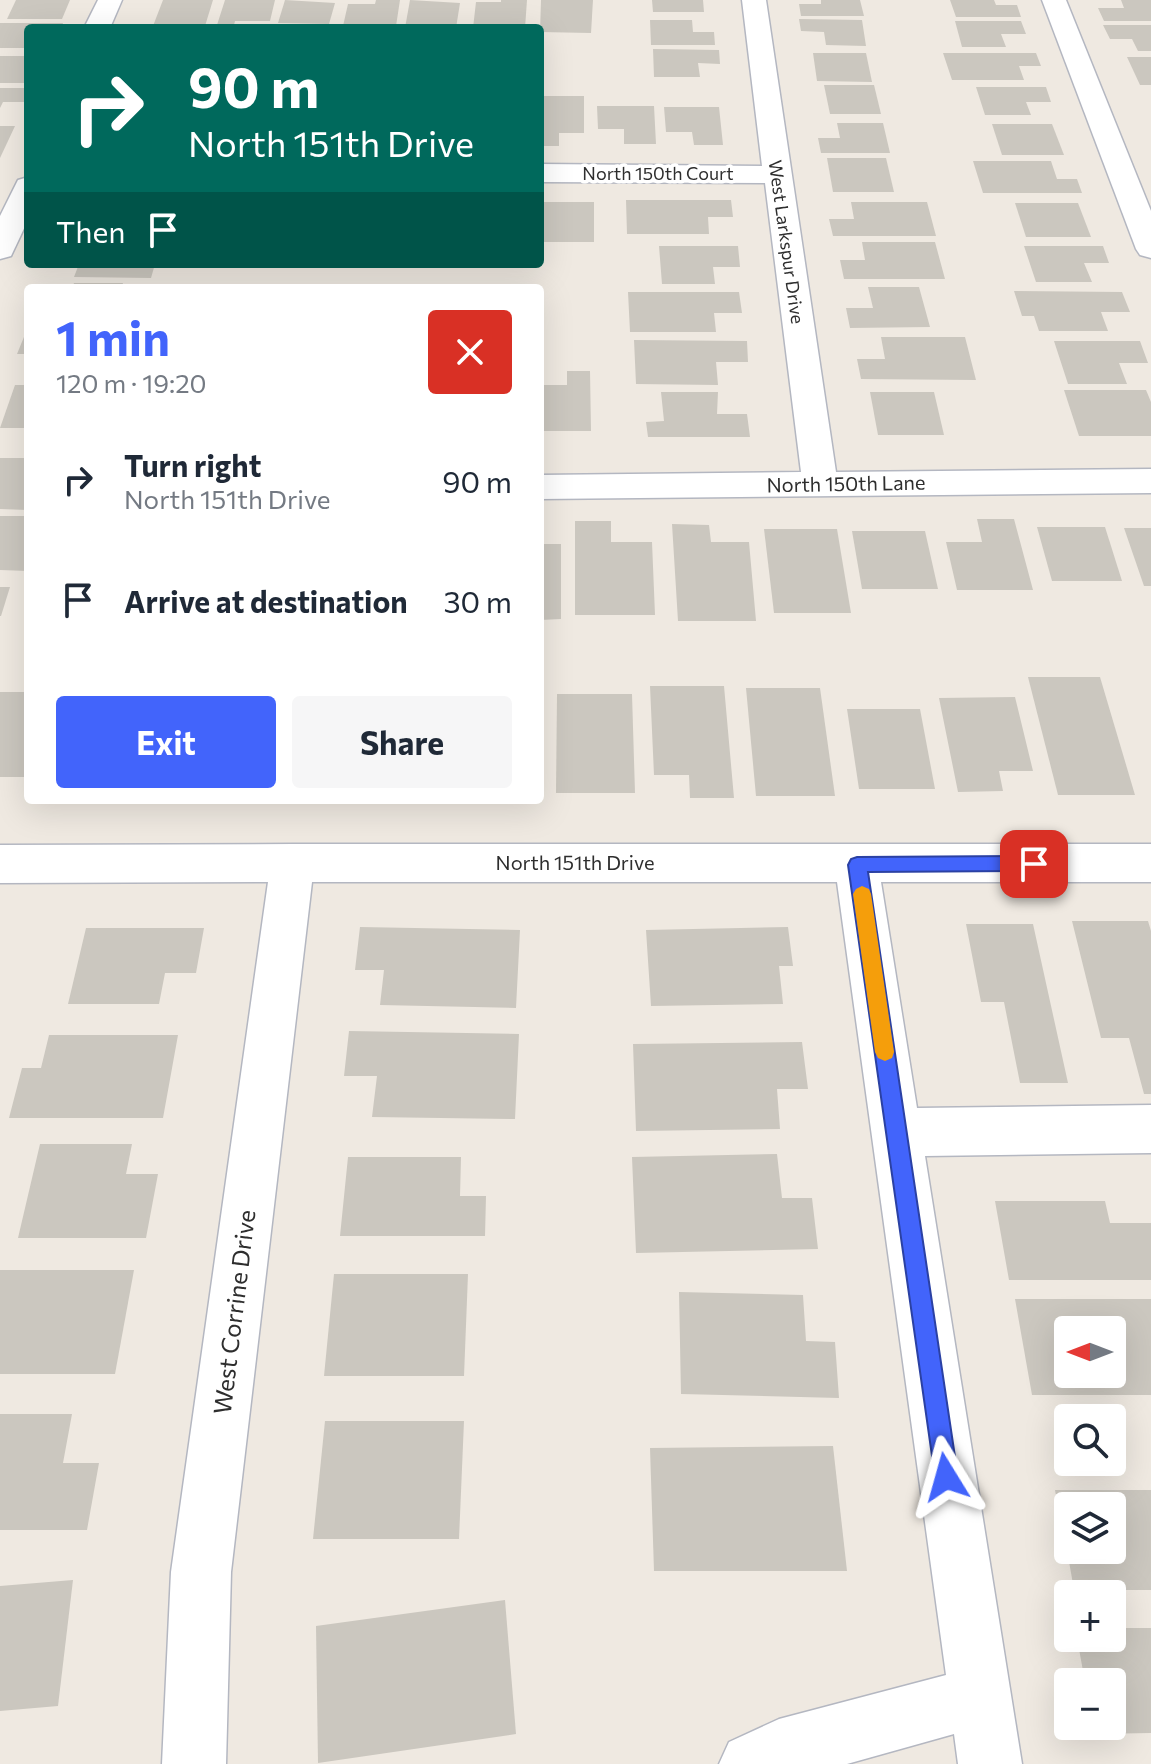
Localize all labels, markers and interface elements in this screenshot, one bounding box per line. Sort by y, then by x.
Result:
text: 90 m [188,51,319,120]
icon: right [56,56,160,160]
text: North 151th Drive [188,120,474,164]
street label: West Larkspur Drive [765,159,809,325]
street label: North 150th Court [582,162,734,184]
icon: arrive [141,208,185,252]
text: Then [56,212,125,249]
text: 1 min [56,307,170,366]
button: close [428,310,512,394]
text: 120 m · 19:20 [56,367,207,398]
text: Turn right [124,446,261,483]
icon: right [56,458,100,502]
text: 90 m [442,462,512,499]
street label: North 150th Lane [766,470,926,496]
text: North 151th Drive [124,483,331,514]
icon: arrive [56,578,100,622]
text: Arrive at destination [124,582,408,619]
text: 30 m [443,582,512,619]
button: Exit [56,696,276,788]
button: Share [292,696,512,788]
pin [1000,830,1068,898]
icon: arrive [1012,842,1056,886]
street label: North 151th Drive [496,850,654,874]
street label: West Corrine Drive [207,1208,260,1416]
north arrow [1054,1316,1126,1388]
map controls [1054,1316,1126,1740]
button: search [1054,1404,1126,1476]
position arrow [904,1435,988,1519]
button: layers [1054,1492,1126,1564]
button: + [1054,1580,1126,1652]
button: − [1054,1668,1126,1740]

